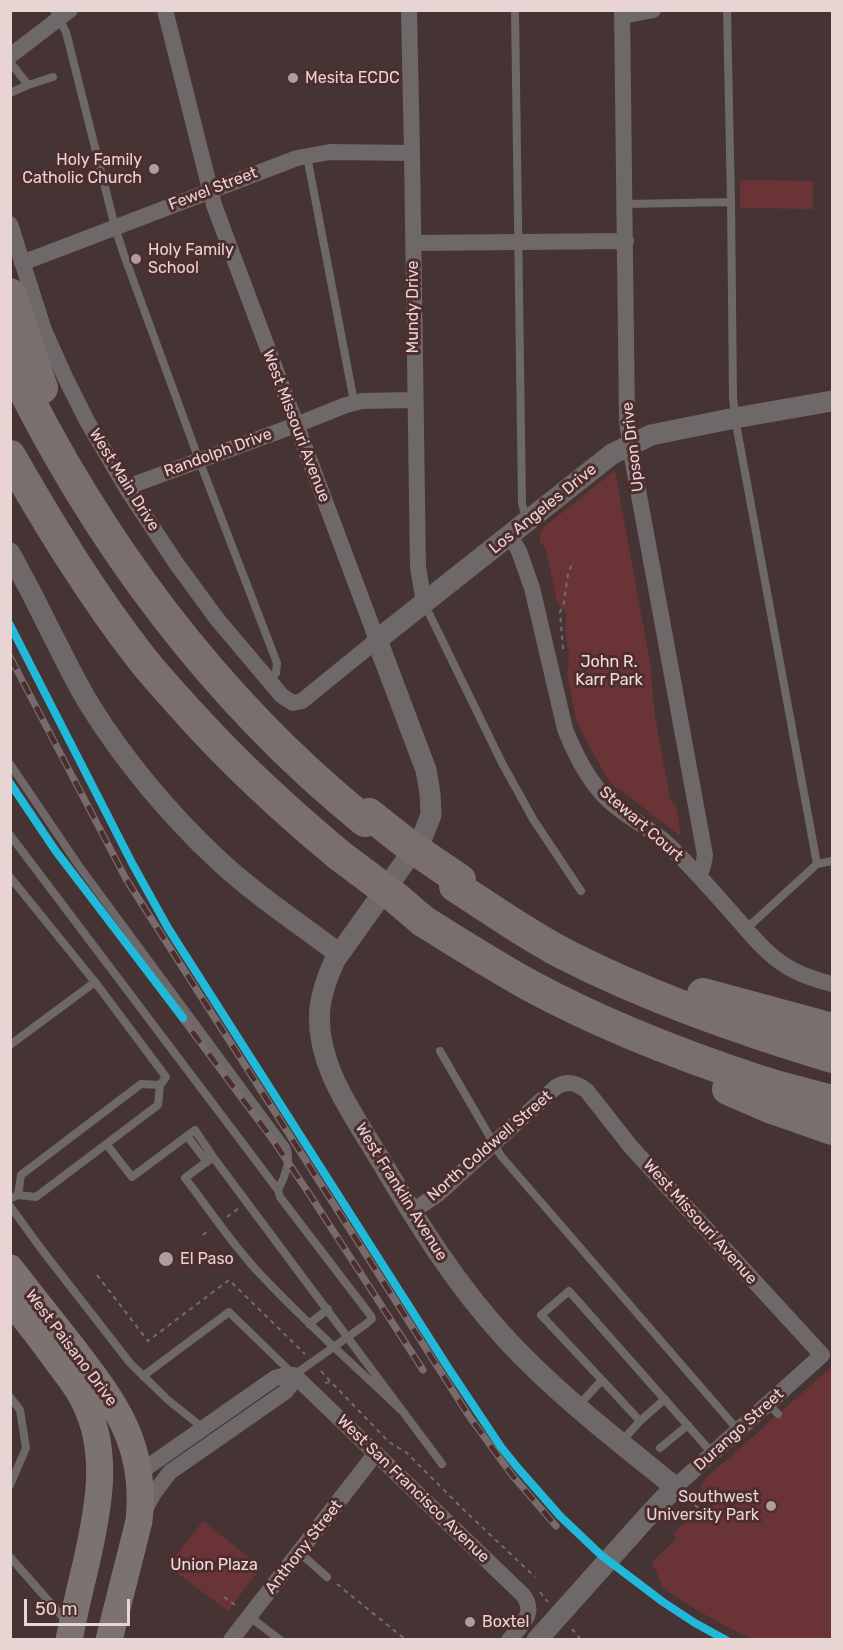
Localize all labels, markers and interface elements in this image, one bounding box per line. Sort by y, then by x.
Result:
place label: Mesita ECDC [305,68,400,88]
marker: Mesita ECDC [286,71,300,85]
place label: Holy Family Catholic Church [22,150,142,188]
marker: Holy Family Catholic Church [147,162,161,176]
street label: Fewel Street [166,163,260,215]
place label: Holy Family School [148,240,234,278]
marker: Holy Family School [129,252,143,266]
street label: Mundy Drive [403,261,423,353]
street label: West Missouri Avenue [258,347,334,505]
street label: Upson Drive [618,401,648,493]
street label: West Main Drive [85,425,163,535]
street label: Randolph Drive [161,425,275,481]
street label: Los Angeles Drive [485,460,601,558]
park label: John R. Karr Park [575,652,643,690]
street label: Stewart Court [595,782,687,866]
street label: North Coldwell Street [424,1087,556,1205]
street label: West Franklin Avenue [351,1119,451,1265]
street label: West Missouri Avenue [639,1156,761,1288]
place label: El Paso [180,1249,234,1269]
marker: El Paso [157,1250,175,1268]
street label: West Paisano Drive [21,1286,121,1410]
street label: Durango Street [690,1385,788,1475]
street label: West San Francisco Avenue [333,1411,493,1567]
place label: Southwest University Park [646,1487,759,1525]
street label: Anthony Street [261,1496,347,1598]
marker: Southwest University Park [764,1499,778,1513]
park label: Union Plaza [170,1555,258,1575]
scale bar [27,1587,134,1625]
text: 50 m [35,1598,78,1620]
place label: Boxtel [482,1612,529,1632]
marker: Boxtel [463,1615,477,1629]

